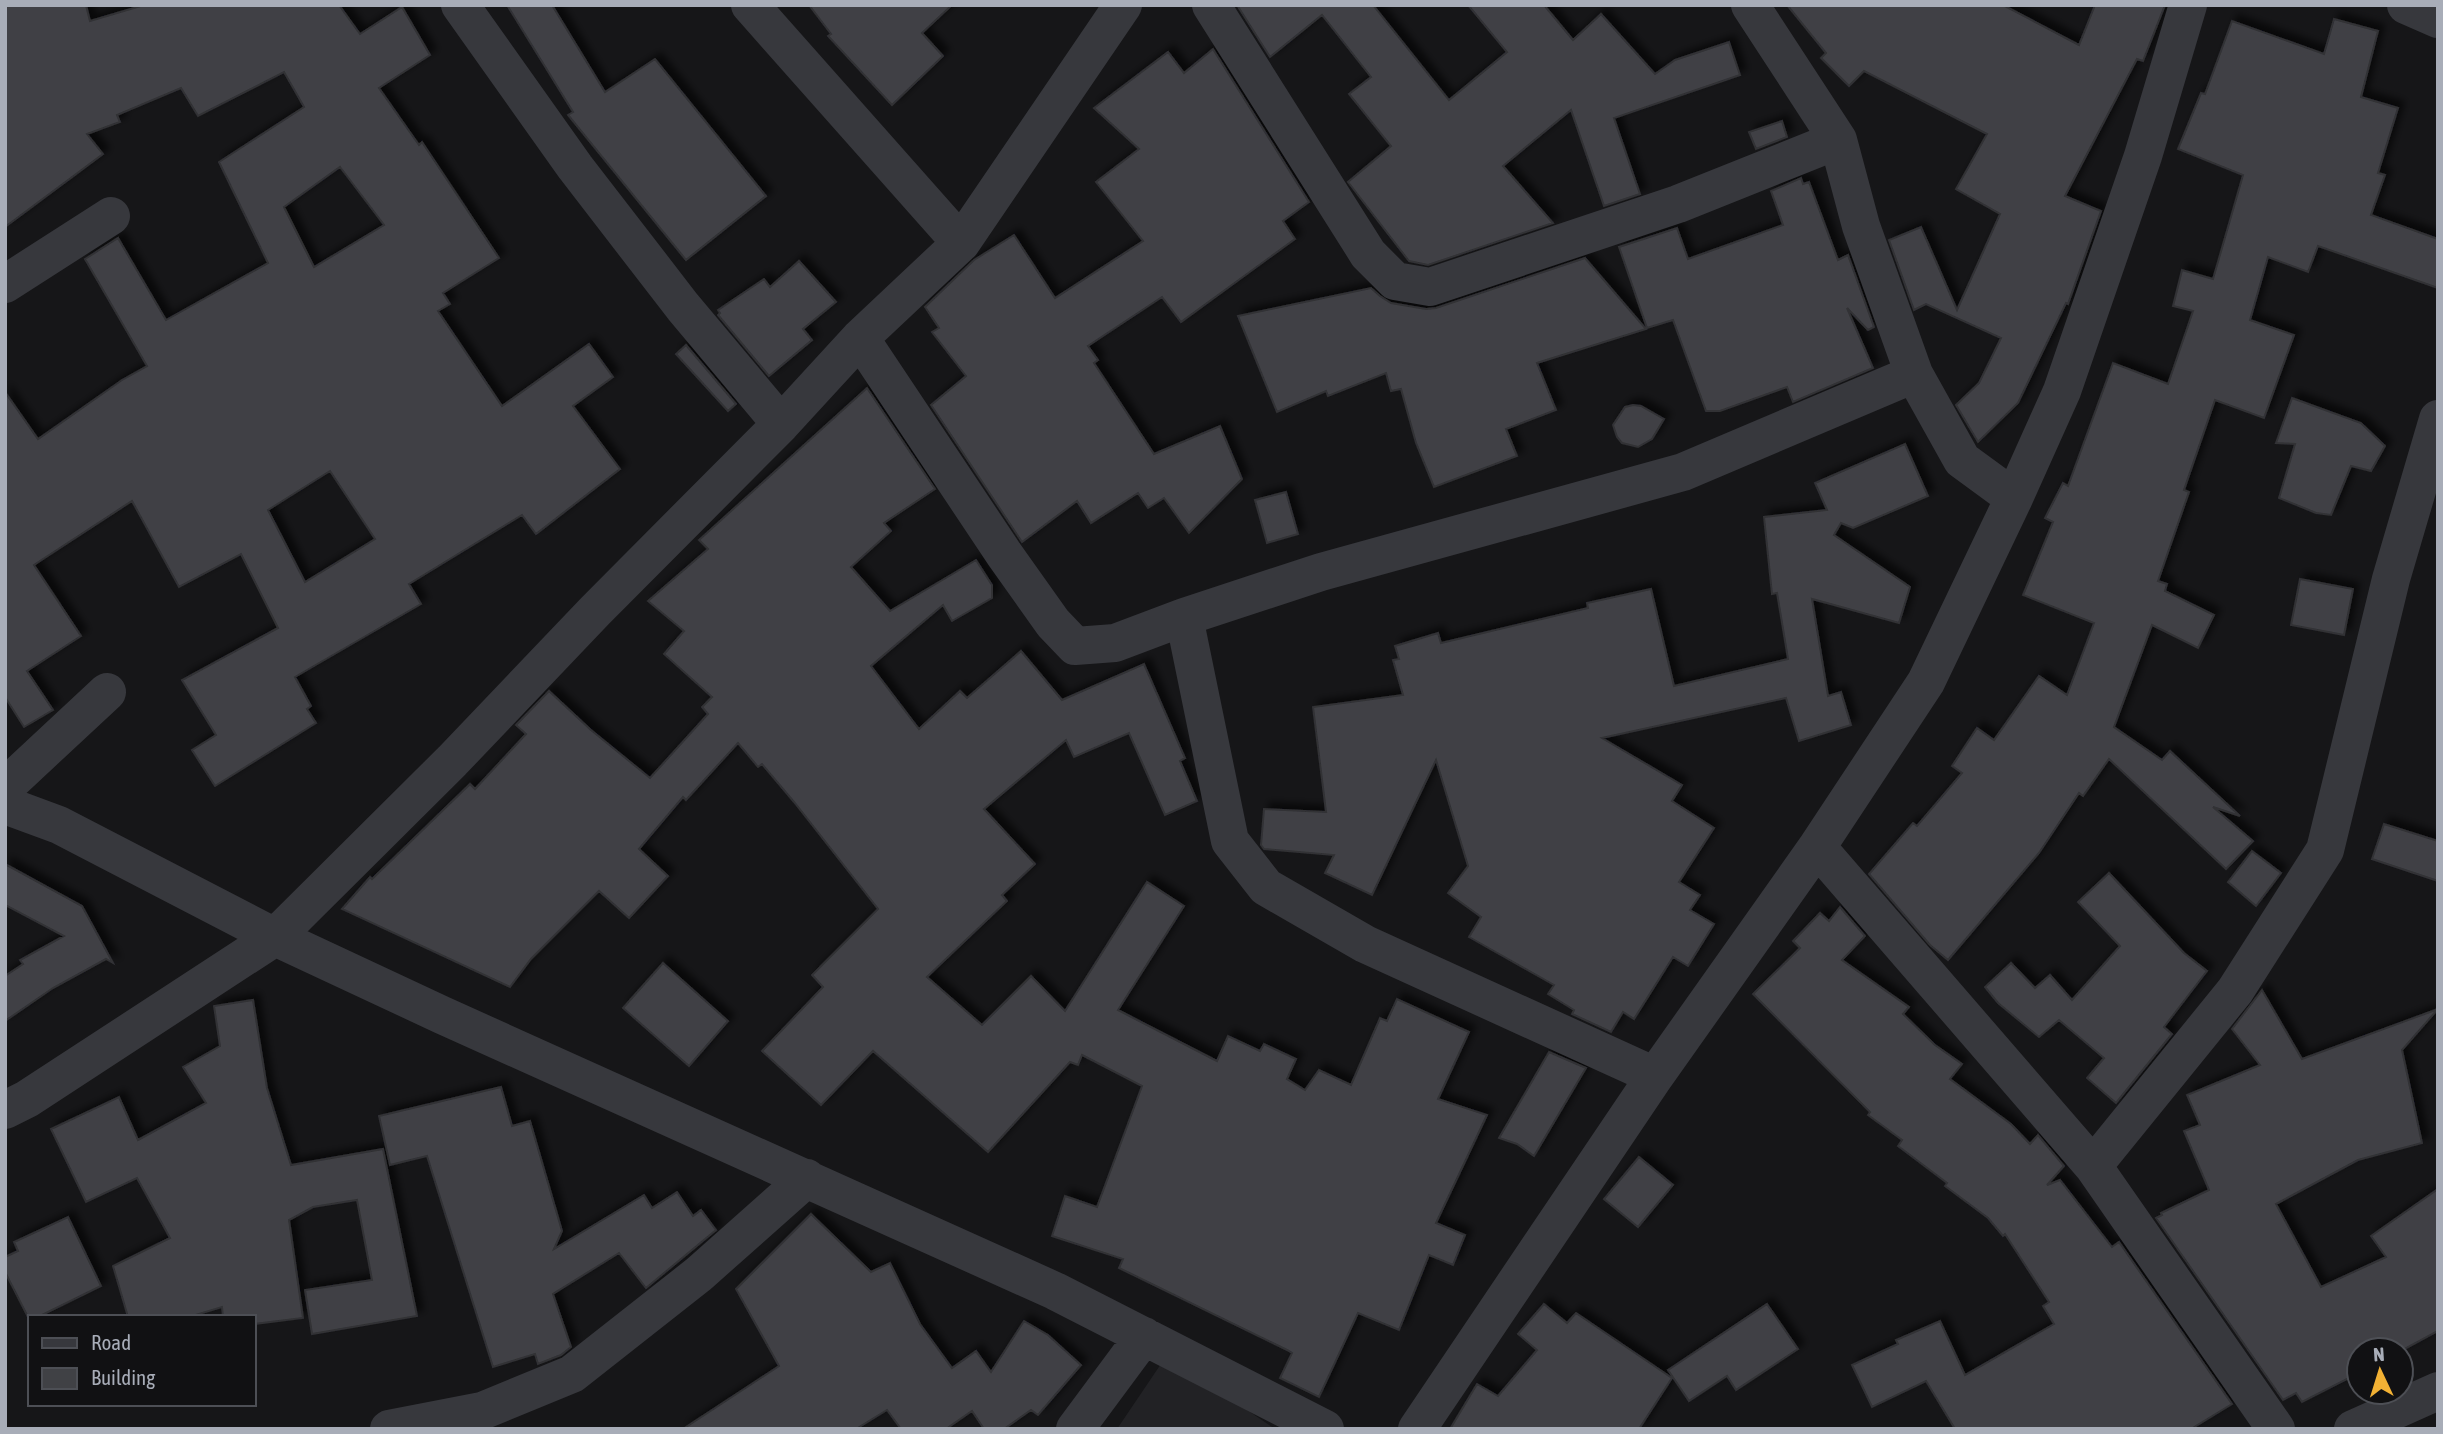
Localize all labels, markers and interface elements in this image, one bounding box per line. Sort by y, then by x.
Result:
legend [28,1315,256,1406]
text: Road [91,1330,131,1354]
north arrow [2345,1336,2415,1406]
text: N [2372,1343,2385,1365]
text: Building [91,1365,155,1389]

